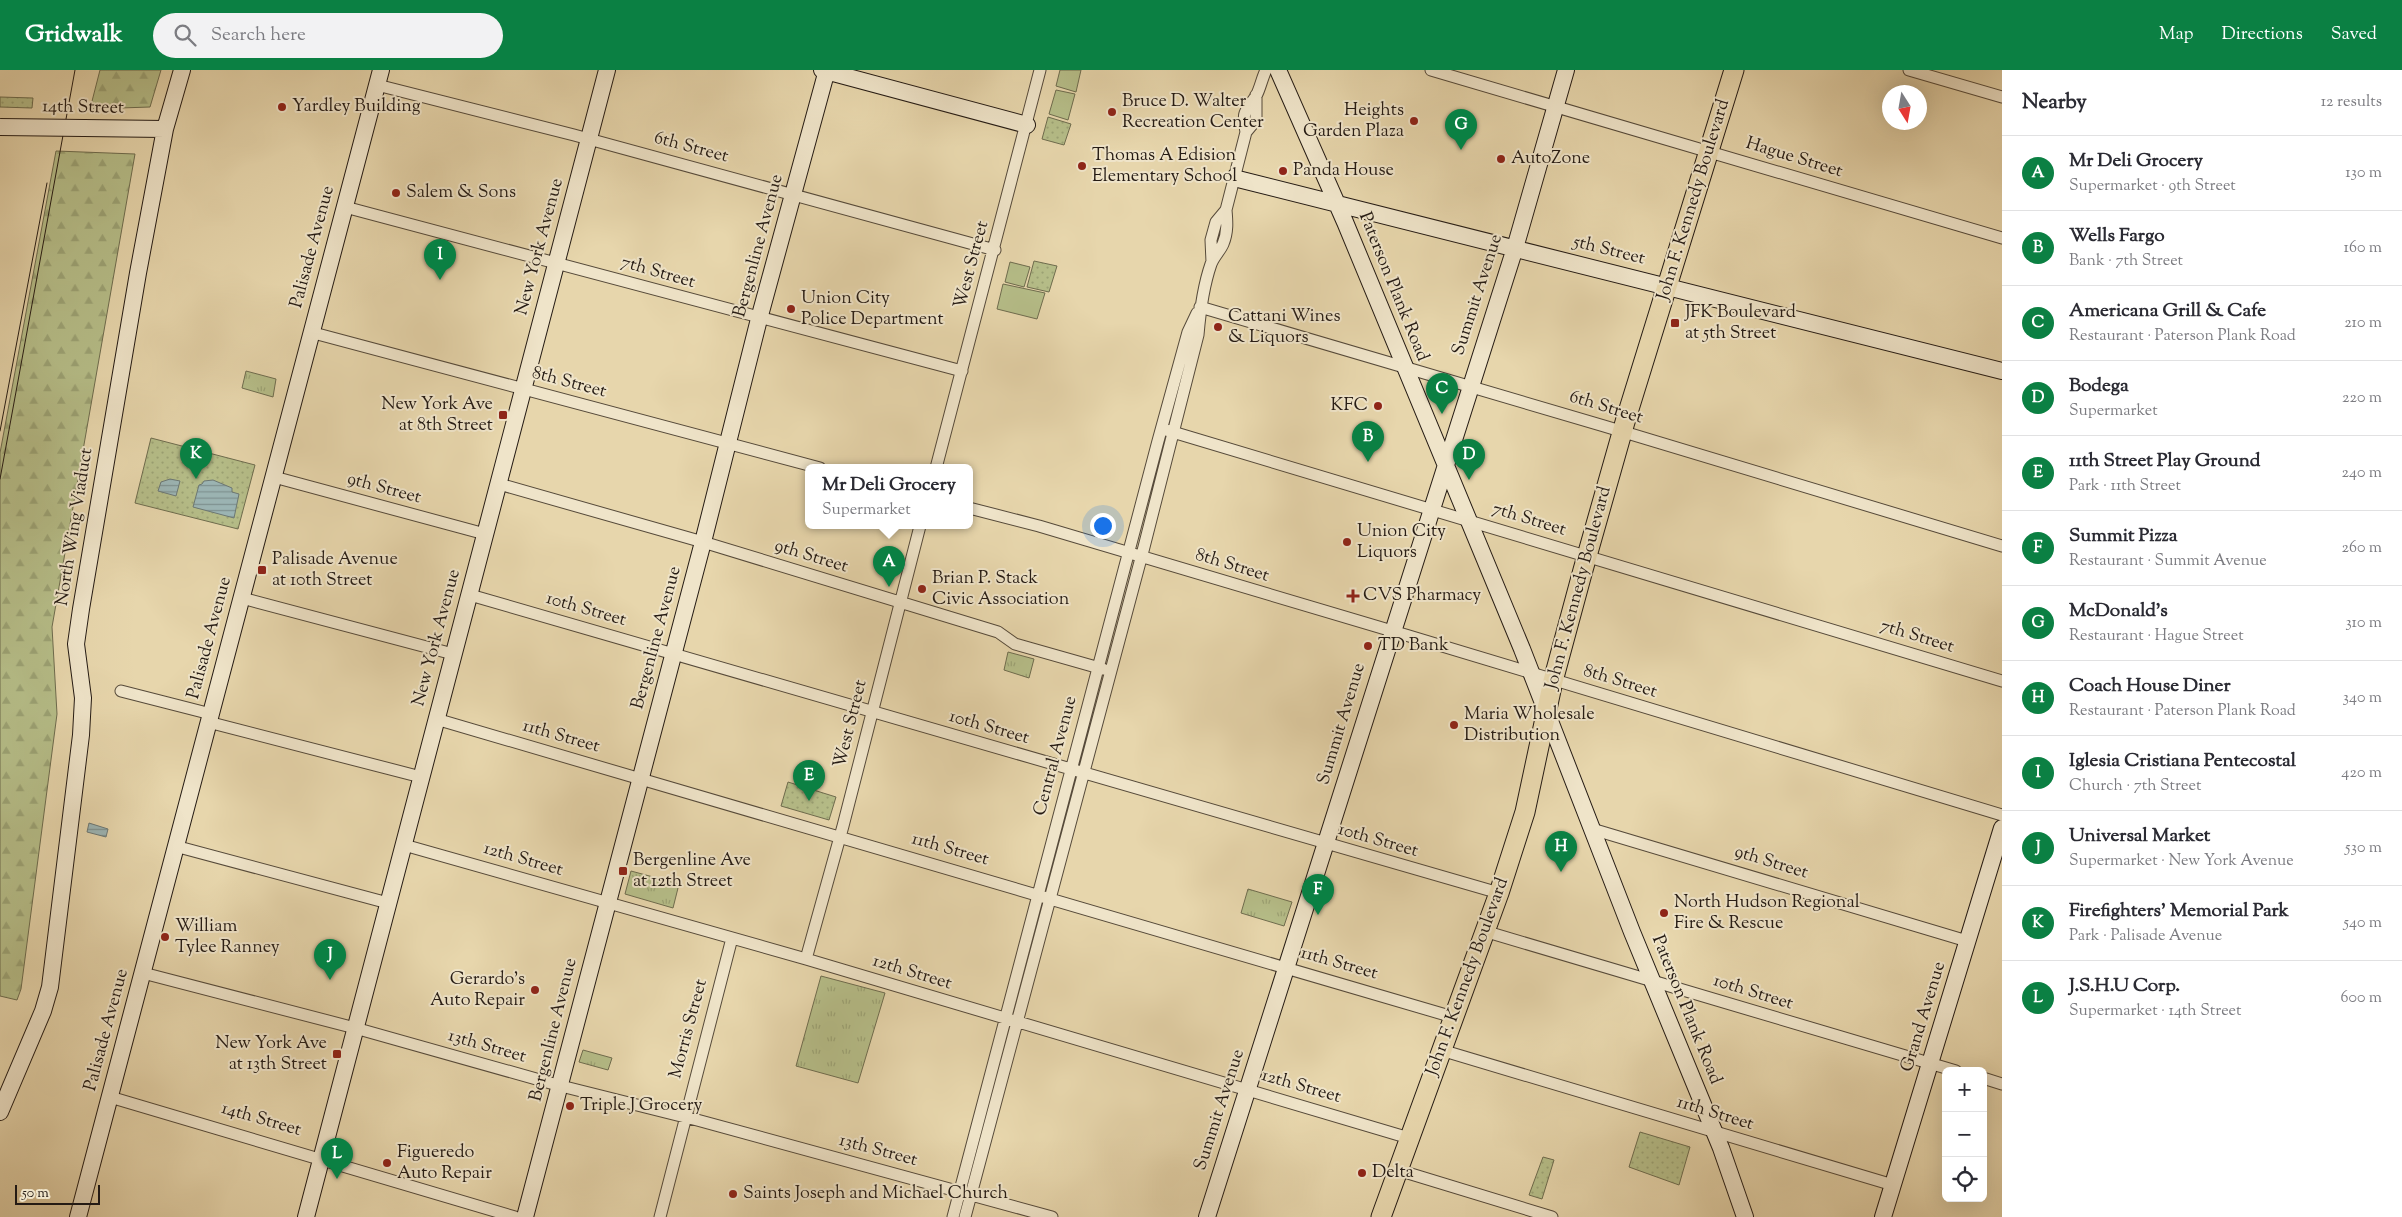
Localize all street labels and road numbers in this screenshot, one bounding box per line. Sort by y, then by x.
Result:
street label: 14th Street [42,94,124,122]
street label: John F. Kennedy Boulevard [1651,96,1737,305]
street label: 6th Street [651,126,731,170]
street label: Hague Street [1742,131,1846,185]
street label: Bergenline Avenue [727,172,791,320]
street label: New York Avenue [509,176,571,318]
street label: Palisade Avenue [284,183,342,311]
street label: Paterson Plank Road [1351,208,1435,366]
street label: West Street [948,218,996,312]
street label: 5th Street [1569,229,1648,272]
street label: Summit Avenue [1446,231,1510,359]
street label: 7th Street [618,250,698,296]
street label: 8th Street [529,361,609,405]
street label: 6th Street [1566,384,1646,432]
street label: North Wing Viaduct [50,446,100,608]
street label: 9th Street [344,467,424,511]
street label: John F. Kennedy Boulevard [1539,483,1619,693]
street label: 7th Street [1489,496,1569,544]
street label: 9th Street [771,534,851,580]
street label: 8th Street [1192,542,1272,590]
street label: Bergenline Avenue [625,564,689,712]
street label: New York Avenue [406,567,468,709]
street label: Palisade Avenue [181,574,239,702]
street label: 10th Street [543,586,629,634]
street label: 7th Street [1877,613,1957,661]
street label: 8th Street [1580,658,1660,706]
street label: Summit Avenue [1311,660,1373,788]
street label: West Street [827,677,875,771]
street label: Central Avenue [1028,693,1084,819]
street label: 10th Street [946,704,1032,752]
street label: 11th Street [519,714,603,760]
street label: 10th Street [1335,817,1421,865]
street label: 11th Street [908,827,992,873]
street label: 12th Street [480,836,566,884]
street label: 9th Street [1731,840,1811,886]
street label: John F. Kennedy Boulevard [1420,874,1516,1081]
street label: Paterson Plank Road [1644,931,1728,1089]
street label: 11th Street [1297,941,1381,987]
street label: 12th Street [869,949,955,997]
street label: Bergenline Avenue [524,955,584,1105]
street label: Grand Avenue [1895,959,1953,1075]
street label: Palisade Avenue [78,966,136,1094]
street label: 10th Street [1710,969,1796,1017]
street label: Morris Street [663,976,715,1082]
street label: 13th Street [445,1023,529,1071]
street label: Summit Avenue [1188,1046,1252,1174]
street label: 12th Street [1258,1063,1344,1111]
street label: 11th Street [1673,1090,1757,1138]
street label: 14th Street [218,1096,304,1144]
street label: 13th Street [836,1128,920,1174]

